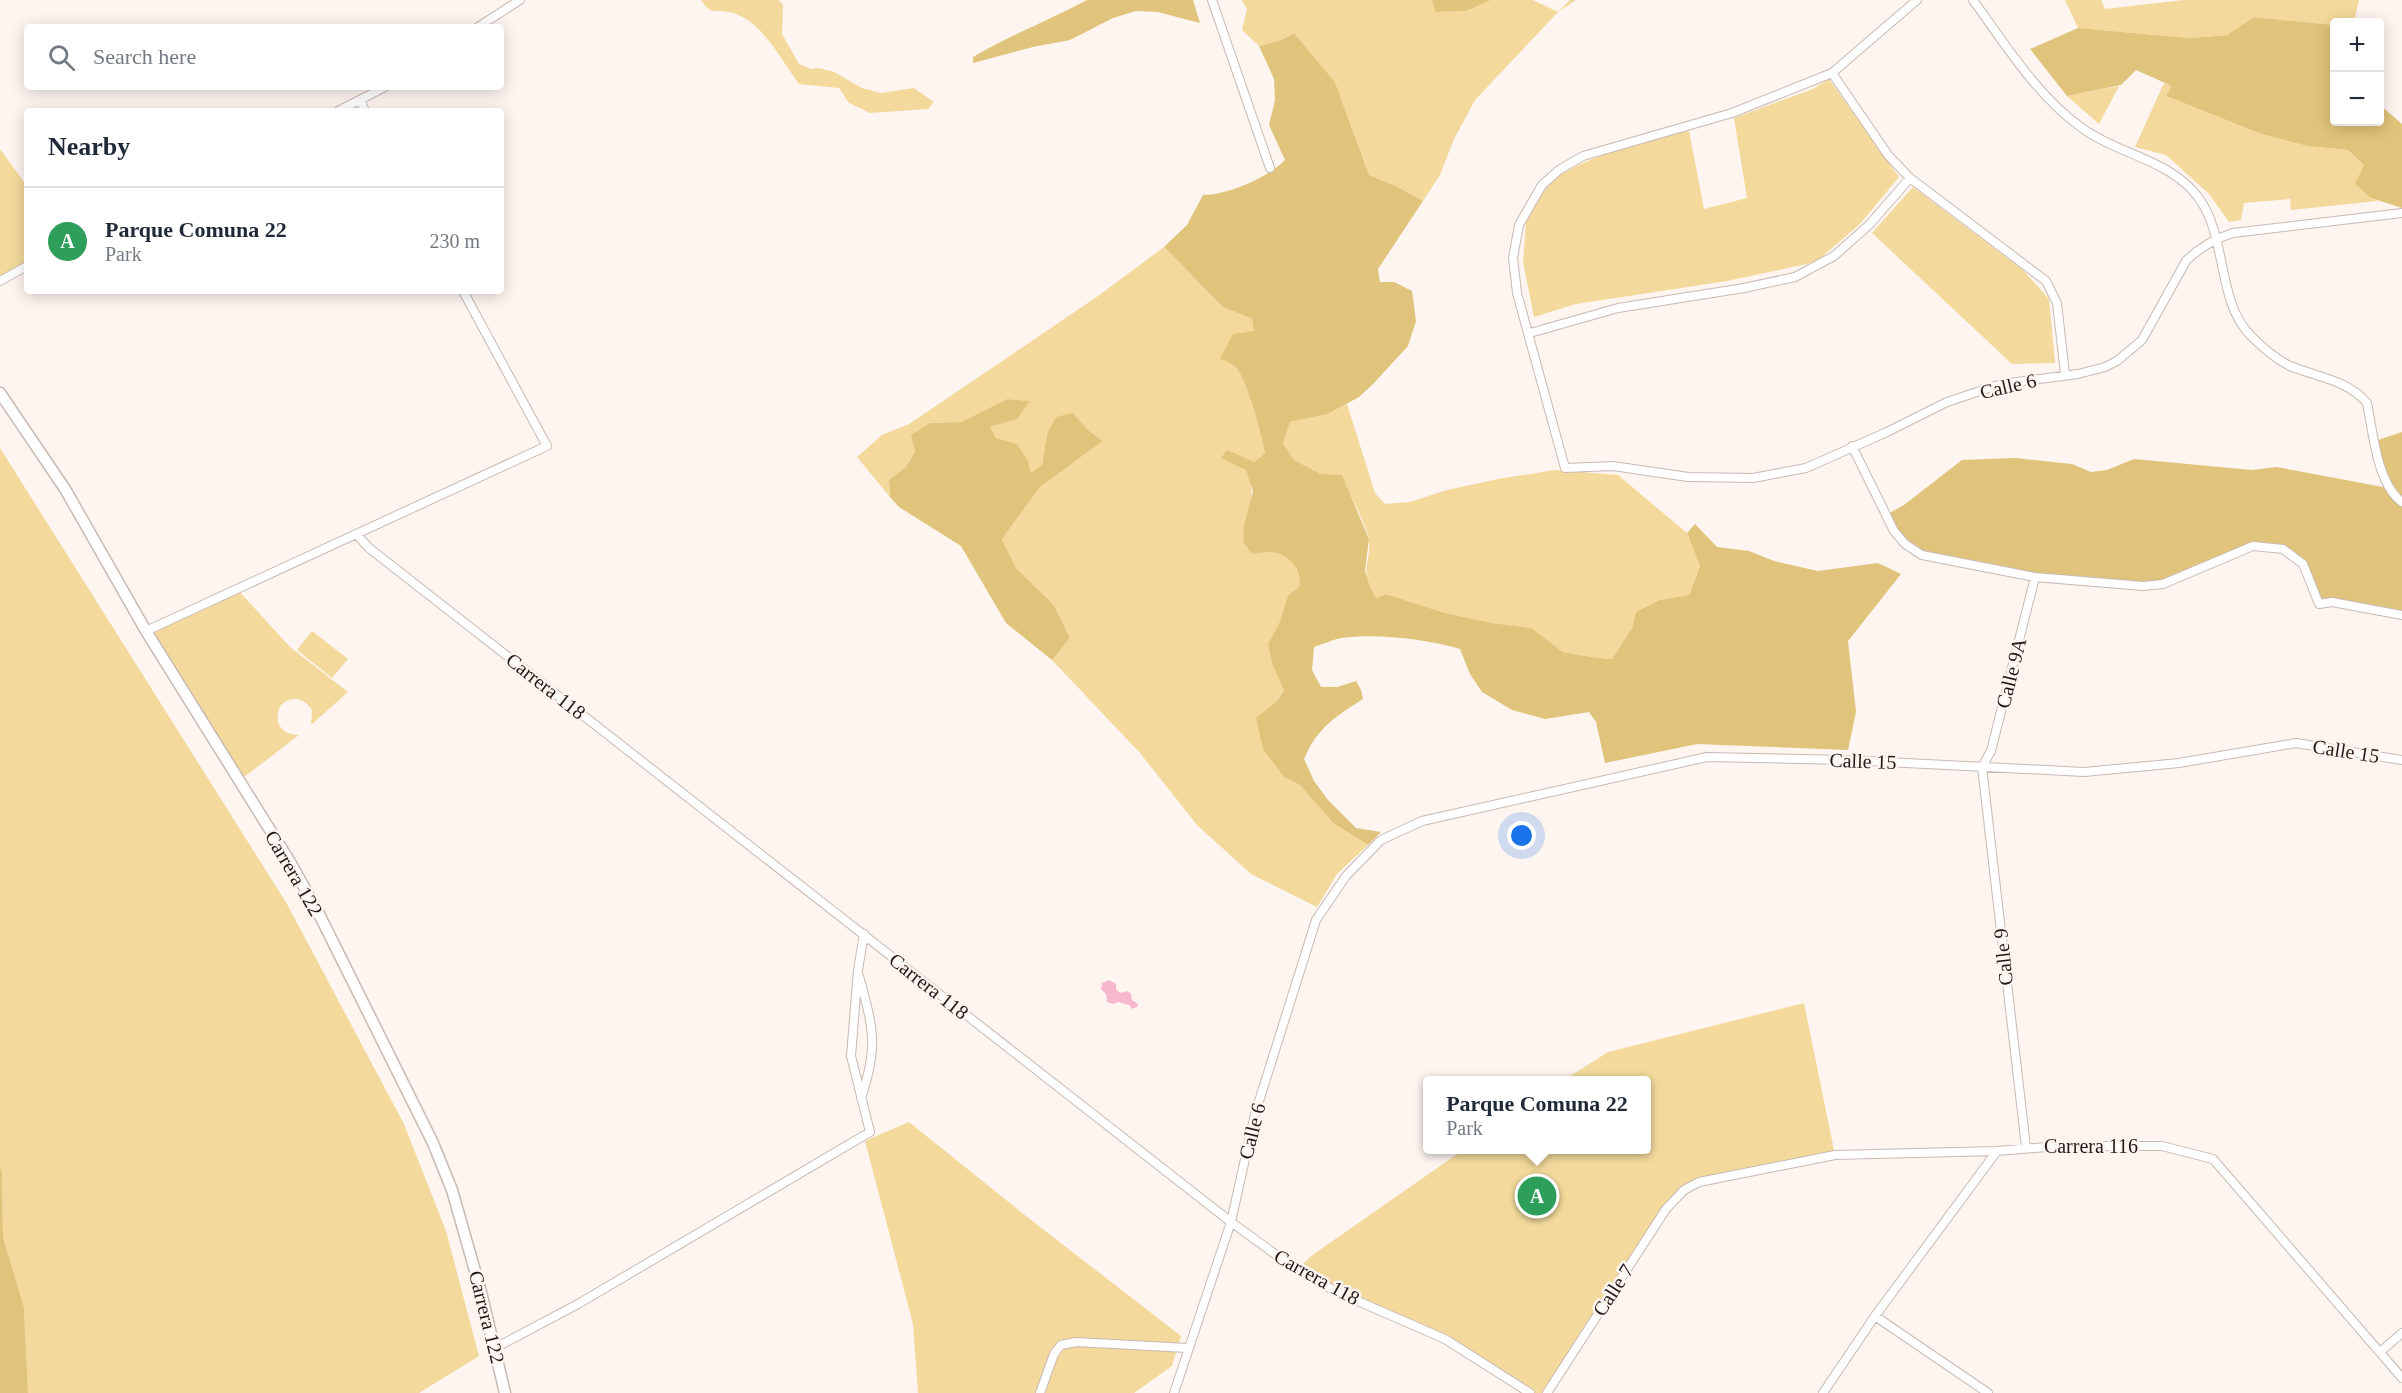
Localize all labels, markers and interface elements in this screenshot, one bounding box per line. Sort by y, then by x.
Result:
map controls [2330,18,2384,126]
button: + [2330,18,2384,72]
search box [24,24,504,90]
icon: search [45,41,78,74]
text: Search here [93,44,196,69]
button: − [2330,72,2384,126]
text: Nearby [48,132,130,161]
text: Parque Comuna 22 [105,217,287,242]
text: A [60,230,75,252]
text: 230 m [429,230,480,252]
text: Park [105,243,142,265]
street label: Calle 6 [1978,369,2038,403]
street label: Calle 9A [1992,635,2030,710]
street label: Carrera 118 [502,648,590,724]
street label: Calle 15 [2311,735,2381,767]
street label: Calle 15 [1829,749,1897,773]
your location [1507,821,1536,850]
street label: Carrera 122 [261,826,327,920]
street label: Calle 9 [1989,927,2017,987]
street label: Carrera 118 [885,948,973,1024]
popup [1423,1076,1651,1154]
text: Parque Comuna 22 [1446,1091,1628,1116]
street label: Calle 6 [1234,1101,1270,1161]
text: Park [1446,1117,1483,1139]
street label: Carrera 116 [2044,1135,2138,1157]
pin: A [1518,1174,1556,1218]
street label: Carrera 118 [1270,1245,1364,1309]
street label: Calle 7 [1588,1260,1638,1320]
street label: Carrera 122 [465,1268,509,1366]

